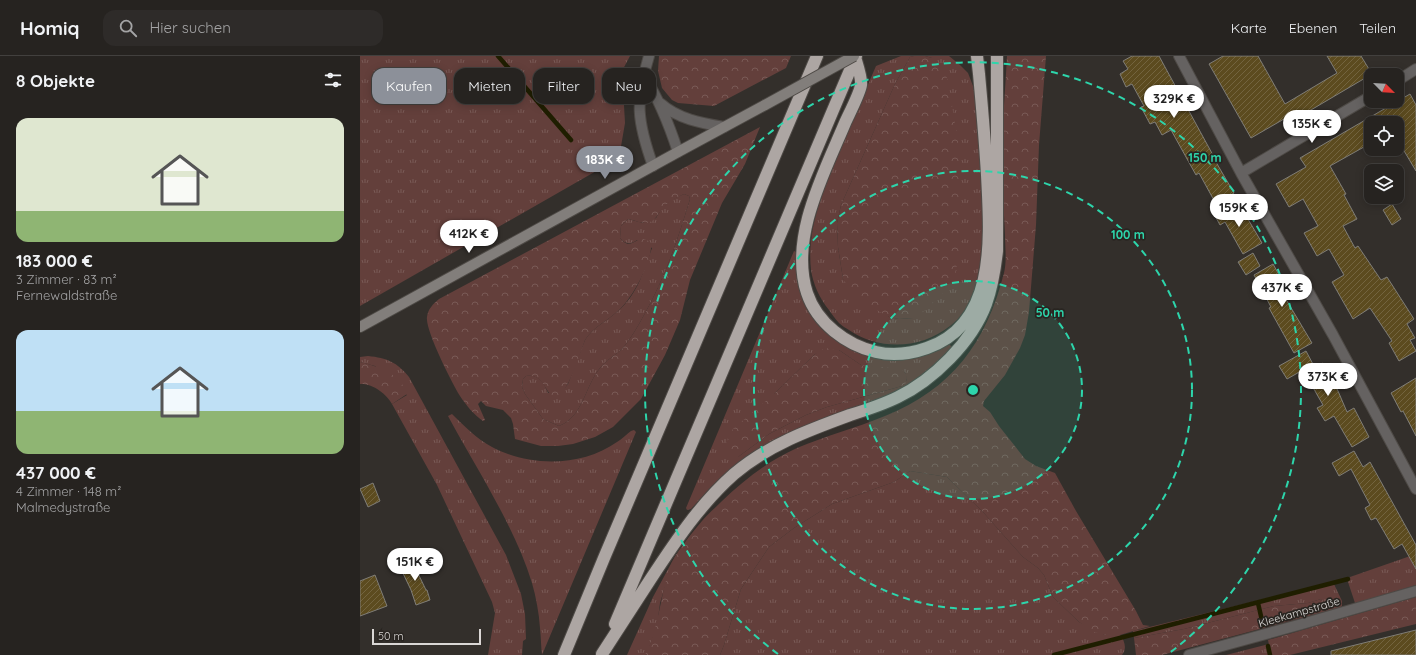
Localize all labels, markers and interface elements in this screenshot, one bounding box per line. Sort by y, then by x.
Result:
search box [103,10,383,46]
text: Homiq [20,16,79,40]
icon: search [117,17,139,39]
text: Hier suchen [149,18,231,37]
text: Karte [1231,19,1267,37]
text: Ebenen [1289,19,1337,37]
text: Teilen [1359,19,1396,37]
chip: Kaufen [372,68,446,104]
chip: Mieten [454,68,525,104]
chip: Filter [533,68,594,104]
chip: Neu [602,68,656,104]
north arrow [1364,68,1404,108]
map controls [1364,68,1404,204]
icon: filters [322,69,344,91]
text: 8 Objekte [16,70,95,91]
pin: 329K € [1141,85,1207,119]
text: 329K € [1153,90,1195,106]
pin: 135K € [1279,110,1345,144]
text: 135K € [1292,115,1332,131]
button: locate [1364,116,1404,156]
icon: home [144,144,216,216]
pin: 183K € [572,146,638,180]
text: 150 m [1188,150,1222,165]
text: 183K € [585,151,625,167]
button: layers [1364,164,1404,204]
pin: 159K € [1206,194,1272,228]
text: 159K € [1219,199,1259,215]
pin: 412K € [436,220,502,254]
text: 412K € [449,225,489,241]
text: 100 m [1111,227,1145,242]
text: 183 000 € [16,250,93,271]
text: 3 Zimmer · 83 m² [16,271,117,287]
pin: 437K € [1249,274,1315,308]
text: 437K € [1261,279,1303,295]
text: Fernewaldstraße [16,287,117,303]
text: 50 m [1036,305,1064,320]
icon: home [144,356,216,428]
pin: 373K € [1295,363,1361,397]
text: 373K € [1307,368,1349,384]
centre of rings [966,383,980,397]
text: 437 000 € [16,462,96,483]
text: 4 Zimmer · 148 m² [16,483,121,499]
text: Malmedystraße [16,499,110,515]
pin: 151K € [382,548,448,582]
text: 151K € [396,553,434,569]
street label: Kleekampstraße [1257,594,1341,630]
scale bar [372,627,481,646]
text: 50 m [378,629,404,643]

